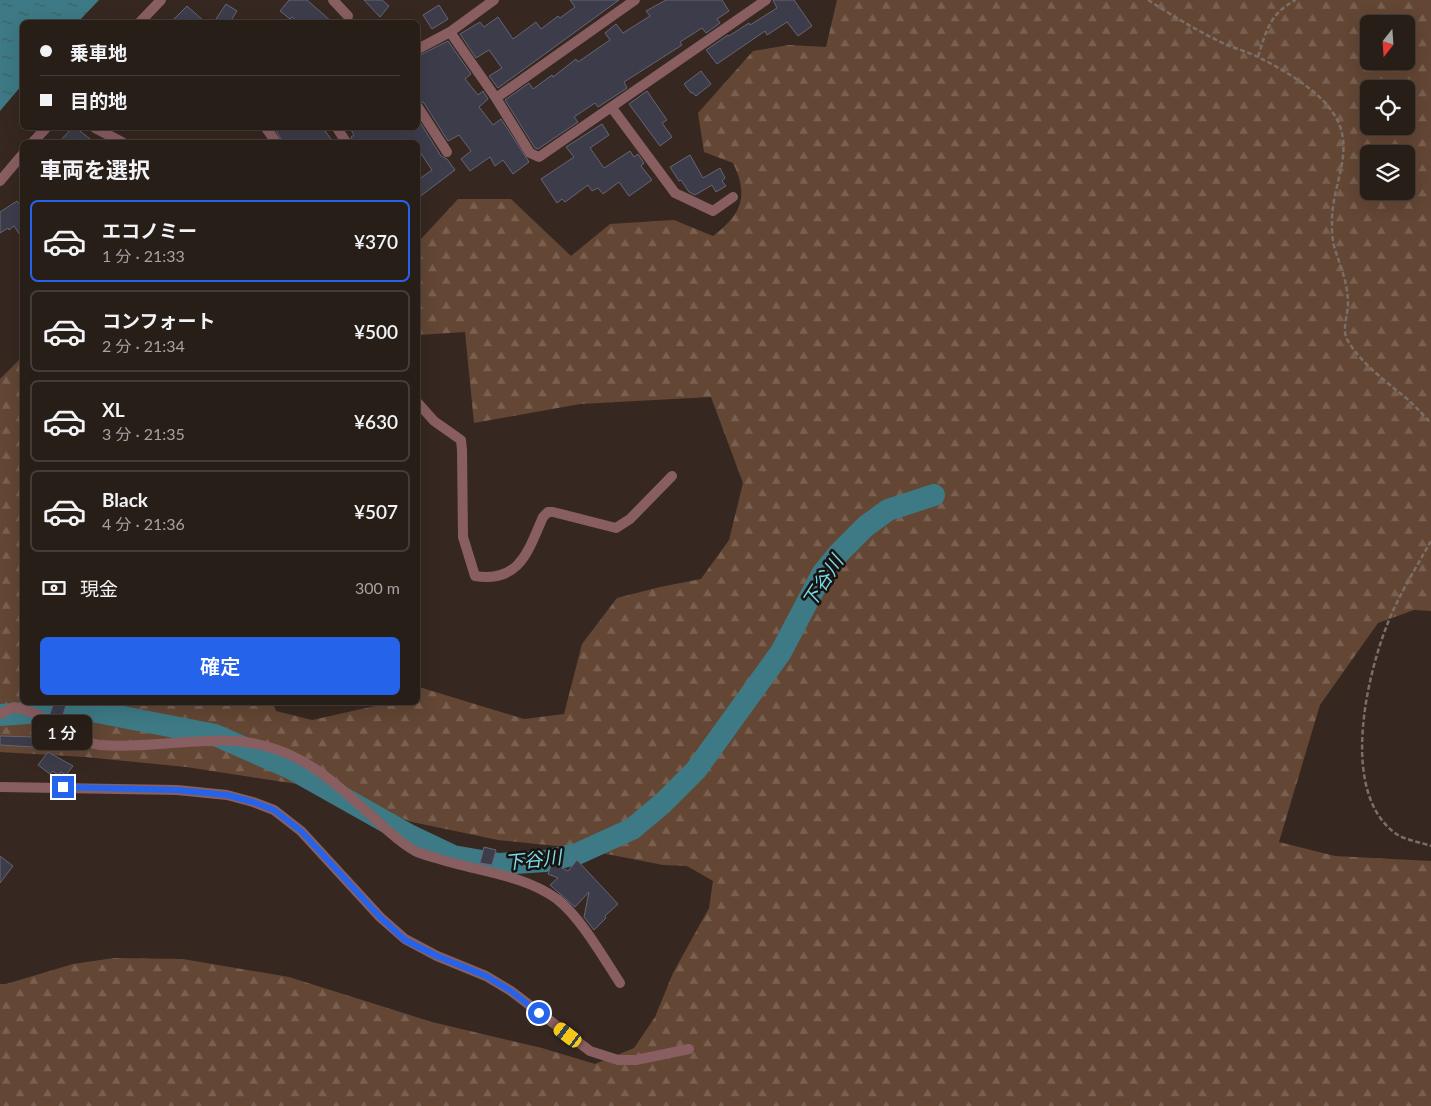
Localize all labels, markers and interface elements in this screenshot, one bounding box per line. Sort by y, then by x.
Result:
north arrow [1360,15,1415,70]
map controls [1360,15,1415,200]
text: 乗車地 [70,41,127,64]
button: locate [1360,80,1415,135]
text: 目的地 [70,89,127,112]
button: layers [1360,145,1415,200]
text: 車両を選択 [40,156,150,183]
icon: car [42,219,87,264]
text: エコノミー [102,219,197,242]
text: ¥370 [354,230,398,253]
text: 1 分 · 21:33 [102,246,185,265]
icon: car [42,309,87,354]
text: コンフォート [102,309,215,332]
text: ¥500 [354,320,398,343]
text: 2 分 · 21:34 [102,336,185,355]
text: XL [102,398,125,421]
icon: car [42,399,87,444]
text: ¥630 [354,410,398,433]
text: 3 分 · 21:35 [102,424,185,443]
text: Black [102,488,148,511]
icon: car [42,489,87,534]
text: ¥507 [354,500,398,523]
text: 4 分 · 21:36 [102,514,185,533]
water label: 下谷川 [797,549,848,611]
icon: cash [40,574,68,602]
text: 現金 [80,577,118,600]
text: 300 m [355,578,400,597]
button: 確定 [40,637,400,695]
callout: 1 分 [33,714,93,750]
text: 1 分 [47,723,77,742]
route end [52,776,74,798]
water label: 下谷川 [503,844,565,873]
route start [528,1002,550,1024]
car [551,1020,584,1050]

